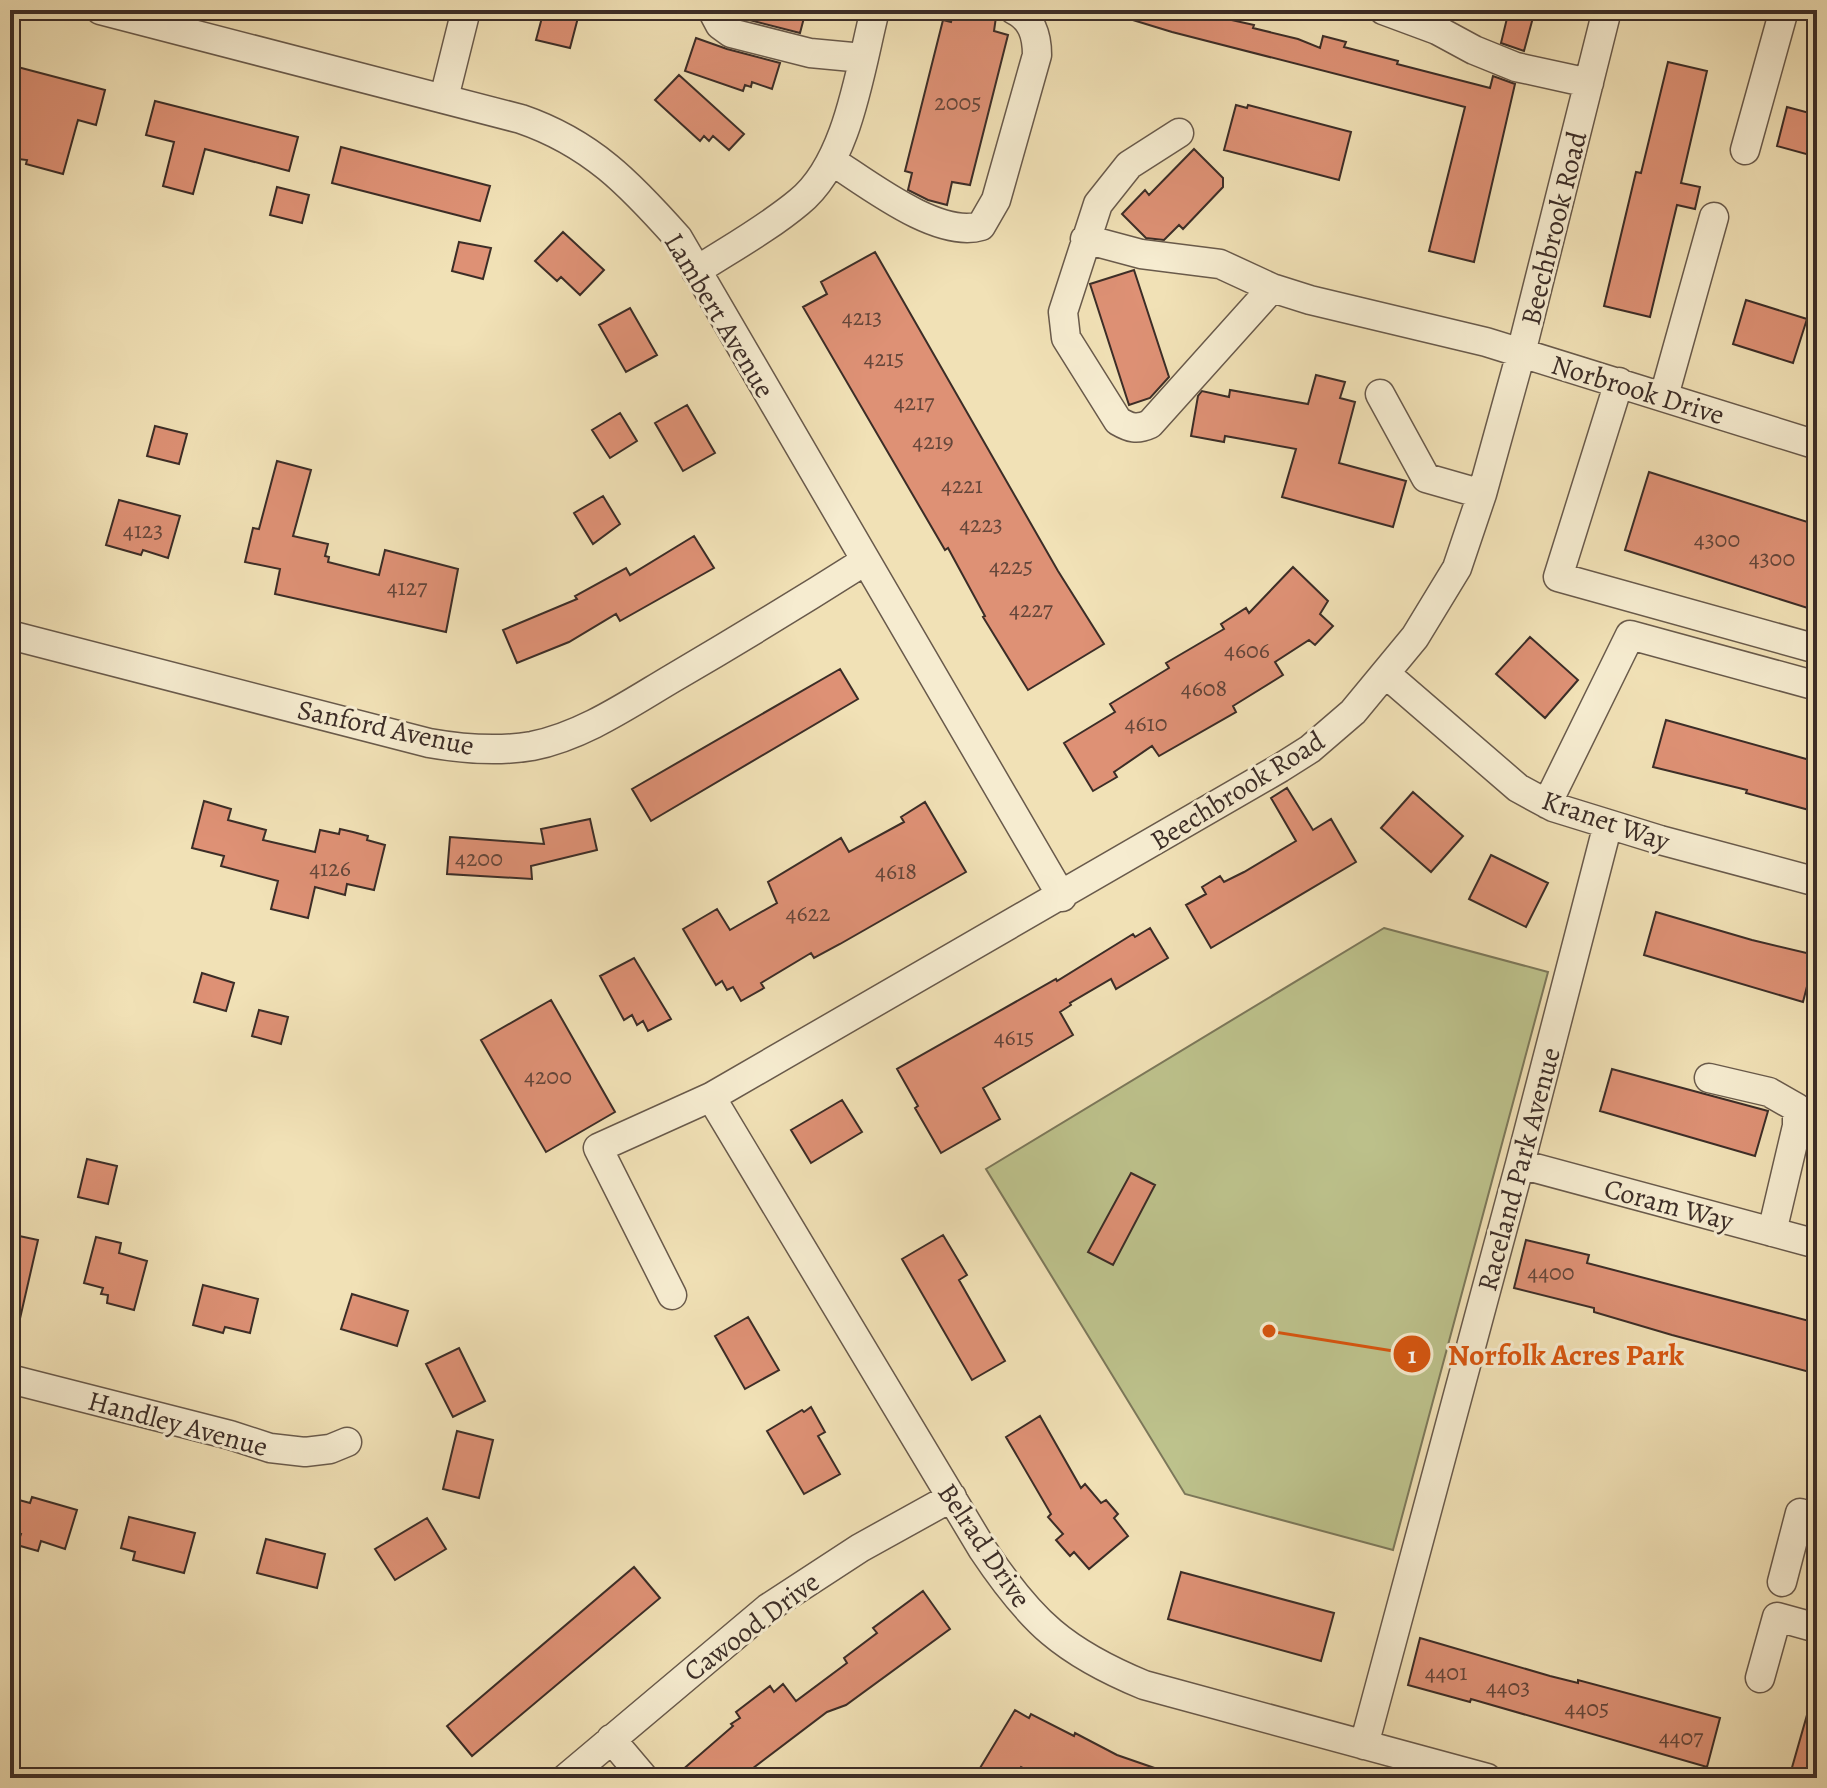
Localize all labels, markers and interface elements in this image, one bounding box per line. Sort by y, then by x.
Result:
house number: 2005 [934,86,982,118]
street label: Beechbrook Road [1512,126,1597,329]
street label: Lambert Avenue [655,226,783,405]
house number: 4213 [842,301,882,333]
house number: 4215 [864,342,904,374]
street label: Norbrook Drive [1547,346,1729,434]
house number: 4217 [894,386,935,418]
house number: 4219 [912,425,954,457]
house number: 4221 [941,469,983,501]
house number: 4223 [959,508,1003,540]
house number: 4123 [123,514,163,546]
house number: 4300 [1694,523,1740,555]
house number: 4300 [1749,542,1795,574]
house number: 4225 [989,550,1033,582]
house number: 4127 [387,571,428,603]
house number: 4227 [1009,593,1054,625]
house number: 4606 [1224,634,1270,666]
house number: 4608 [1181,672,1227,704]
street label: Sanford Avenue [294,691,478,765]
house number: 4610 [1125,707,1167,739]
street label: Beechbrook Road [1143,722,1333,860]
street label: Kranet Way [1537,781,1675,861]
house number: 4200 [455,842,503,874]
house number: 4126 [309,852,351,884]
house number: 4618 [875,855,917,887]
house number: 4622 [786,897,830,929]
house number: 4615 [994,1021,1034,1053]
street label: Raceland Park Avenue [1468,1043,1570,1295]
house number: 4200 [524,1060,572,1092]
street label: Coram Way [1600,1170,1738,1241]
house number: 4400 [1527,1256,1575,1288]
callout: Norfolk Acres Park [1392,1327,1700,1381]
text: Norfolk Acres Park [1448,1335,1685,1375]
text: 1 [1408,1339,1417,1371]
street label: Handley Avenue [84,1382,272,1466]
street label: Belrad Drive [929,1476,1040,1615]
street label: Cawood Drive [676,1563,827,1690]
house number: 4401 [1425,1656,1467,1688]
house number: 4403 [1486,1671,1530,1703]
house number: 4405 [1565,1692,1609,1724]
house number: 4407 [1659,1721,1704,1753]

